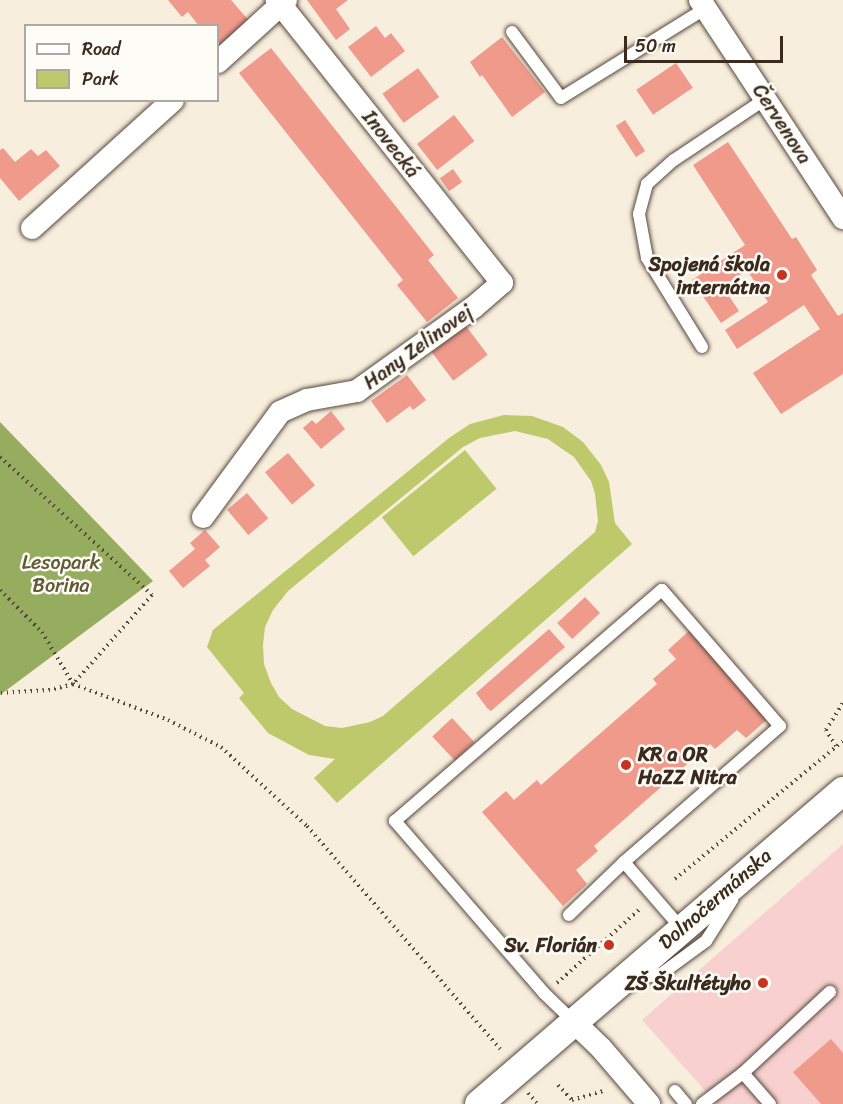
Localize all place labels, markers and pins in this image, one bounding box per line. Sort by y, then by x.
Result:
place label: Spojená škola internátna [648,252,770,299]
marker: Spojená škola internátna [775,268,789,282]
place label: KR a OR HaZZ Nitra [638,742,737,789]
marker: KR a OR HaZZ Nitra [619,758,633,772]
place label: Sv. Florián [504,933,597,957]
marker: Sv. Florián [602,938,616,952]
place label: ZŠ Škultétyho [625,971,751,995]
marker: ZŠ Škultétyho [756,976,770,990]

